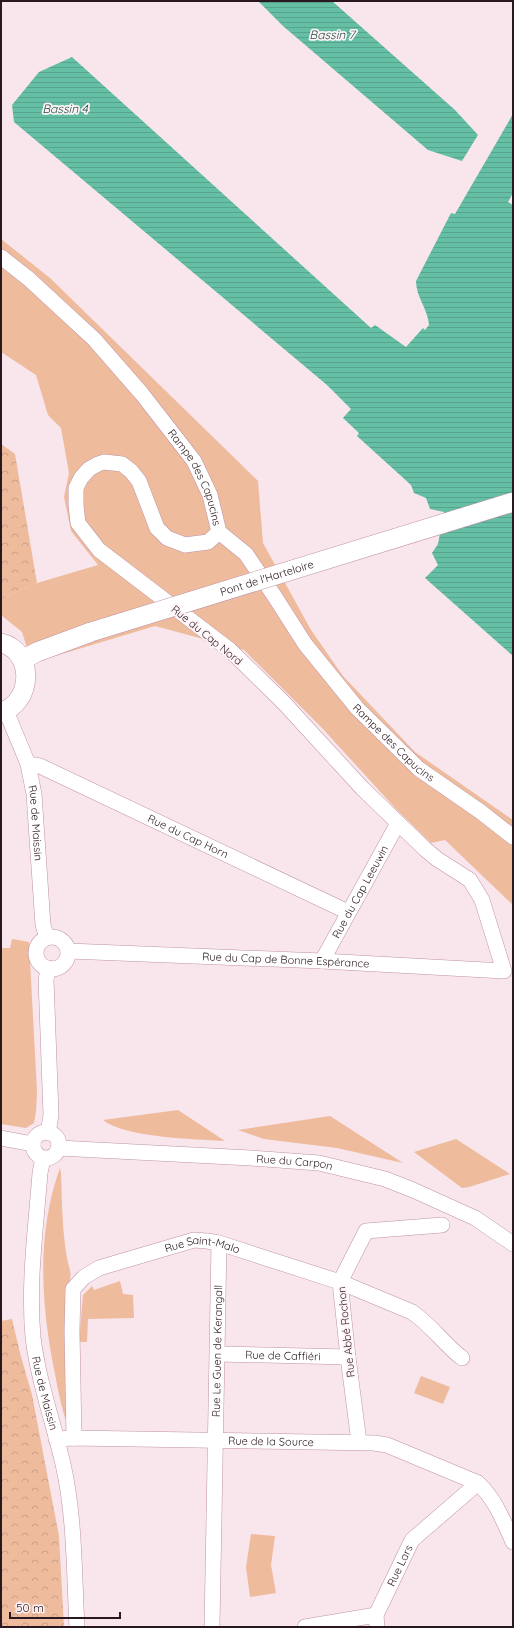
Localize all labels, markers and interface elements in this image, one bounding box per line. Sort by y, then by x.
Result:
water label: Bassin 7 [309,27,356,42]
water label: Bassin 4 [42,101,88,116]
street label: Rampe des Capucins [165,426,224,527]
street label: Pont de l'Harteloire [218,557,315,599]
street label: Rue du Cap Nord [169,602,245,668]
street label: Rampe des Capucins [350,701,437,785]
street label: Rue de Maissin [25,784,46,861]
street label: Rue du Cap Horn [145,811,231,861]
street label: Rue du Cap Leeuwin [329,843,391,941]
street label: Rue du Cap de Bonne Espérance [202,949,370,971]
street label: Rue du Carpon [256,1151,334,1173]
street label: Rue Saint-Malo [163,1233,242,1256]
street label: Rue Le Guen de Kerangall [209,1285,225,1417]
street label: Rue Abbé Rochon [334,1286,358,1378]
street label: Rue de Caffiéri [245,1348,321,1363]
street label: Rue de Maissin [29,1355,61,1432]
street label: Rue de la Source [228,1434,314,1449]
street label: Rue Lars [384,1542,416,1589]
scale bar [10,1594,120,1620]
text: 50 m [16,1600,44,1615]

